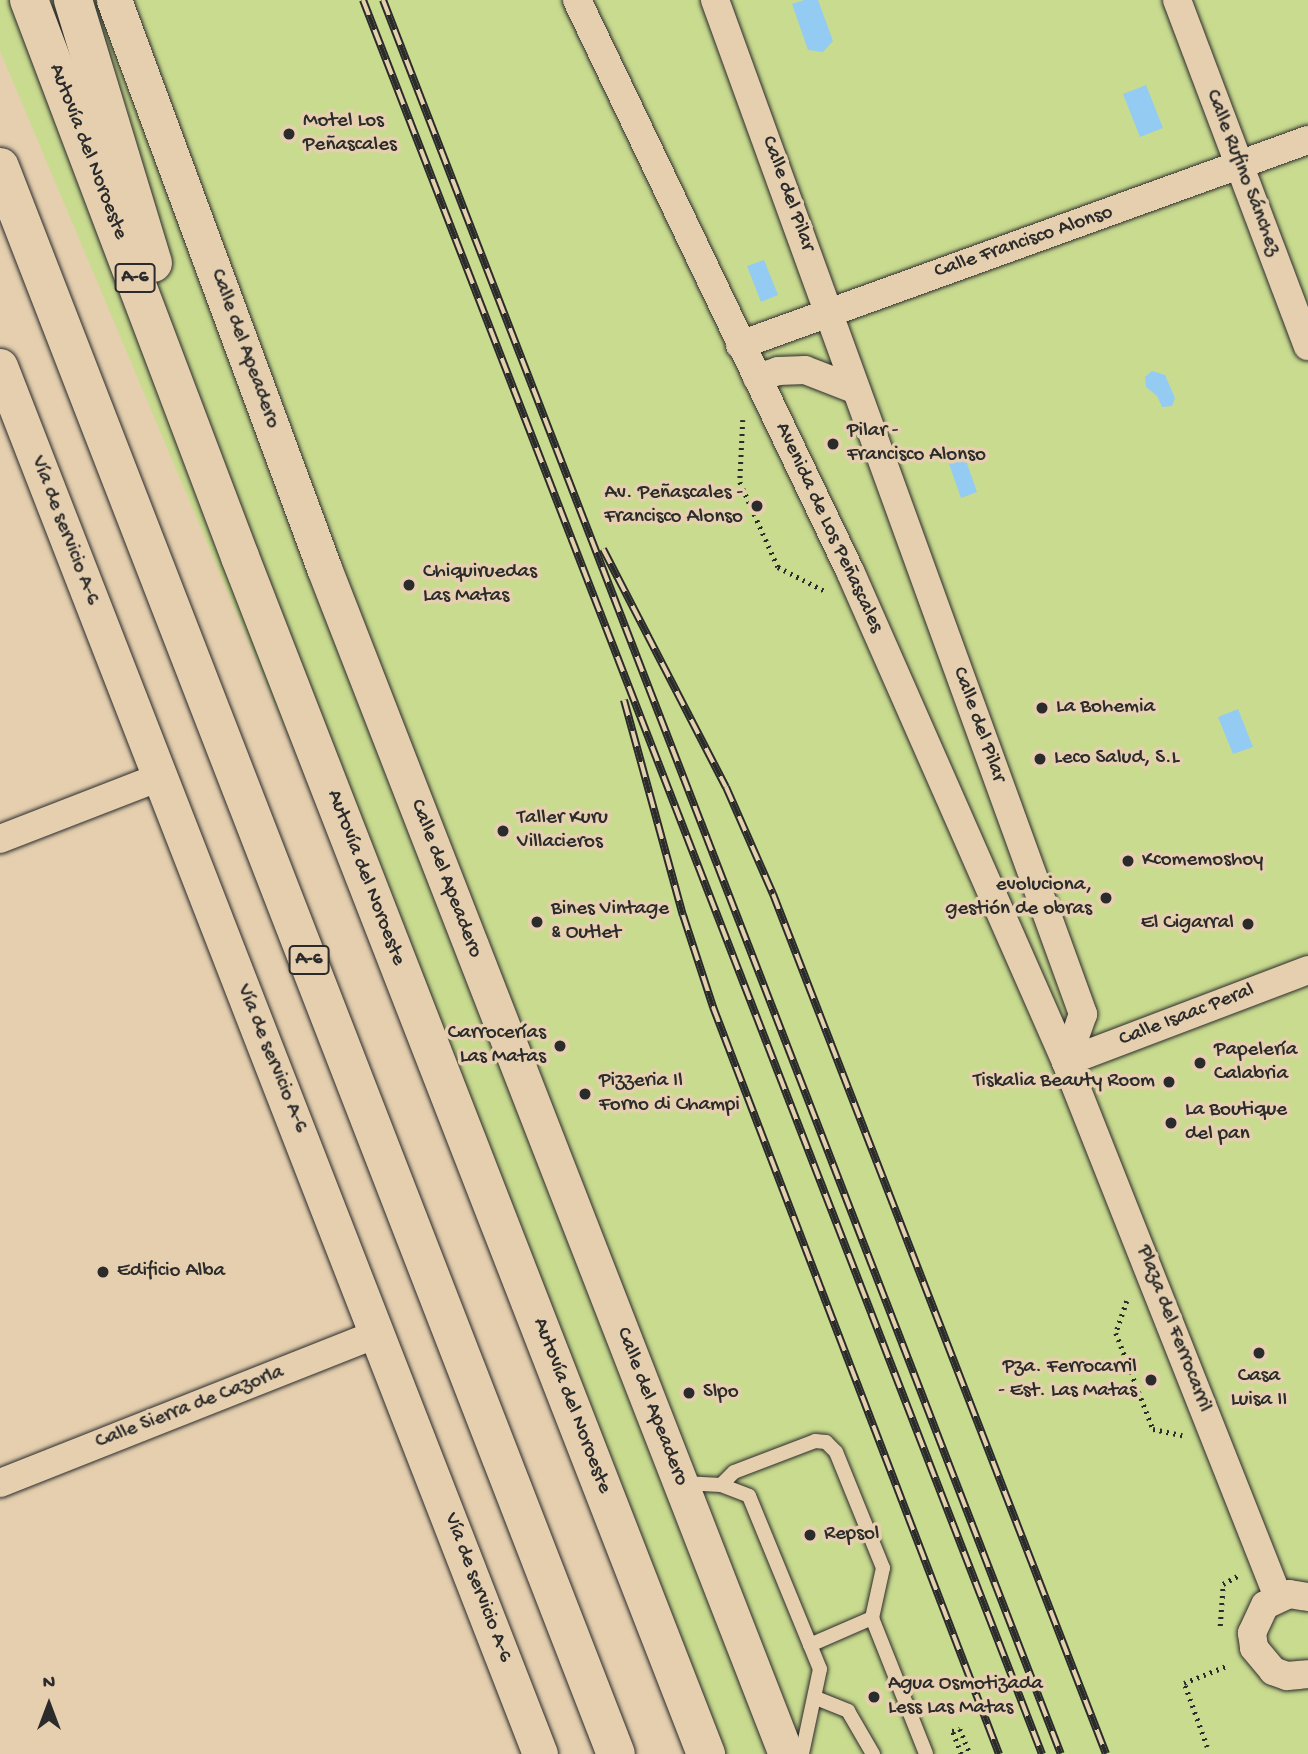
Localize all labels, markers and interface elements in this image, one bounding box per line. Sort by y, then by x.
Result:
street label: Autovía del Noroeste [42,61,132,243]
street label: Calle Rufino Sánchez [1199,86,1285,260]
place label: Motel Los Peñascales [303,109,397,159]
marker: Motel Los Peñascales [281,126,297,142]
street label: Calle del Pilar [755,133,819,255]
street label: Calle Francisco Alonso [932,201,1116,285]
road number: A-6 [114,262,156,294]
street label: Calle del Apeadero [204,266,284,432]
street label: Avenida de Los Peñascales [768,419,888,637]
place label: Pilar - Francisco Alonso [847,419,986,469]
marker: Pilar - Francisco Alonso [825,436,841,452]
street label: Vía de servicio A-6 [24,453,104,609]
place label: Av. Peñascales - Francisco Alonso [604,481,743,531]
marker: Av. Peñascales - Francisco Alonso [749,498,765,514]
place label: Chiquiruedas Las Matas [423,560,537,610]
marker: Chiquiruedas Las Matas [401,577,417,593]
street label: Calle del Pilar [946,664,1010,786]
place label: La Bohemia [1056,695,1155,721]
marker: La Bohemia [1034,700,1050,716]
place label: Leco Salud, S.L [1054,746,1179,772]
marker: Leco Salud, S.L [1032,751,1048,767]
street label: Autovía del Noroeste [320,787,410,969]
street label: Calle del Apeadero [403,796,487,962]
place label: Taller Kuru Villacieros [517,806,608,856]
marker: Taller Kuru Villacieros [495,823,511,839]
place label: Kcomemoshoy [1142,848,1263,874]
marker: Kcomemoshoy [1120,853,1136,869]
place label: evoluciona, gestión de obras [946,873,1092,923]
marker: evoluciona, gestión de obras [1098,890,1114,906]
place label: Bines Vintage & Outlet [551,897,669,947]
place label: El Cigarral [1141,911,1234,937]
marker: Bines Vintage & Outlet [529,914,545,930]
marker: El Cigarral [1240,916,1256,932]
road number: A-6 [288,944,330,976]
street label: Calle Isaac Peral [1116,979,1258,1053]
street label: Vía de servicio A-6 [230,981,312,1137]
place label: Carrocerías Las Matas [448,1021,546,1071]
marker: Carrocerías Las Matas [552,1038,568,1054]
place label: Papelería Calabria [1214,1038,1298,1088]
marker: Papelería Calabria [1192,1055,1208,1071]
place label: Pizzeria Il Forno di Champi [599,1069,740,1119]
place label: Tiskalia Beauty Room [973,1069,1155,1095]
marker: Tiskalia Beauty Room [1161,1074,1177,1090]
marker: Pizzeria Il Forno di Champi [577,1086,593,1102]
place label: La Boutique del pan [1185,1098,1287,1148]
marker: La Boutique del pan [1163,1115,1179,1131]
street label: Plaza del Ferrocarril [1130,1242,1216,1416]
place label: Edificio Alba [117,1259,225,1285]
marker: Edificio Alba [95,1264,111,1280]
street label: Autovía del Noroeste [526,1315,616,1497]
street label: Calle del Apeadero [609,1324,693,1490]
marker: Casa Luisa II [1251,1345,1267,1361]
place label: Pza. Ferrocarril - Est. Las Matas [998,1355,1137,1405]
street label: Calle Sierra de Cazorla [92,1360,288,1456]
place label: Casa Luisa II [1231,1364,1287,1414]
marker: Pza. Ferrocarril - Est. Las Matas [1143,1372,1159,1388]
place label: Slpo [703,1380,739,1406]
marker: Slpo [681,1385,697,1401]
street label: Vía de servicio A-6 [437,1510,517,1666]
place label: Repsol [824,1522,879,1548]
marker: Repsol [802,1527,818,1543]
north arrow [14,1670,84,1740]
text: N [43,1672,55,1695]
place label: Agua Osmotizada Less Las Matas [888,1672,1043,1722]
marker: Agua Osmotizada Less Las Matas [866,1689,882,1705]

